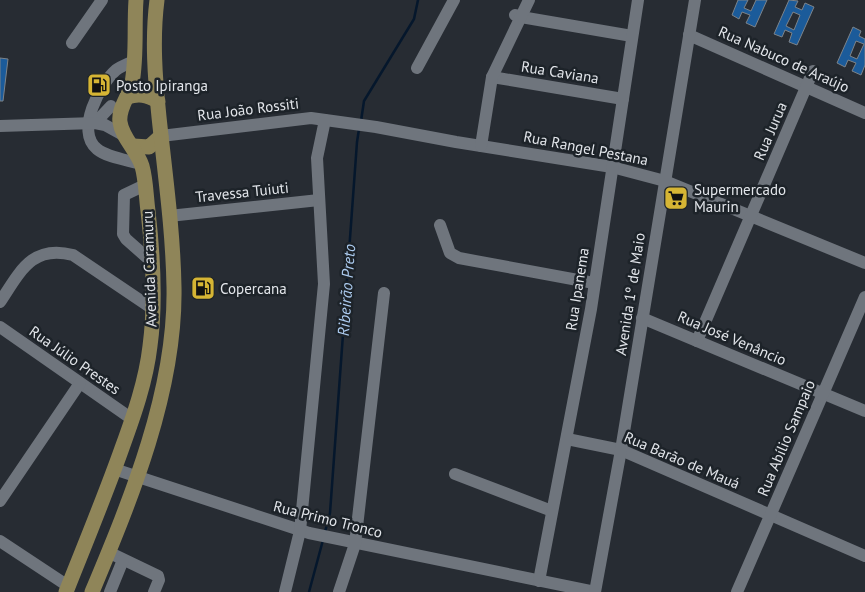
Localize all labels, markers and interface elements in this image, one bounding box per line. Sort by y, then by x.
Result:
street label: Rua Nabuco de Araújo [716,22,852,96]
street label: Rua Caviana [520,56,600,88]
fuel station icon: Posto Ipiranga [86,72,112,98]
place label: Posto Ipiranga [116,76,208,95]
street label: Rua João Rossiti [196,93,300,125]
street label: Rua Jurua [749,99,791,163]
street label: Rua Rangel Pestana [522,127,650,169]
street label: Travessa Tuiuti [194,178,290,206]
place label: Supermercado Maurin [694,180,786,216]
supermarket icon: Supermercado Maurin [663,185,689,211]
street label: Avenida Caramuru [137,210,161,328]
street label: Avenida 1º de Maio [611,231,649,357]
water label: Ribeirão Preto [333,243,359,337]
street label: Rua Ipanema [561,246,593,332]
fuel station icon: Copercana [190,275,216,301]
place label: Copercana [220,279,287,298]
street label: Rua José Venâncio [675,307,789,369]
street label: Rua Júlio Prestes [26,322,124,398]
street label: Rua Abílio Sampaio [753,377,819,499]
street label: Rua Barão de Mauá [621,427,743,493]
street label: Rua Primo Tronco [272,496,384,542]

